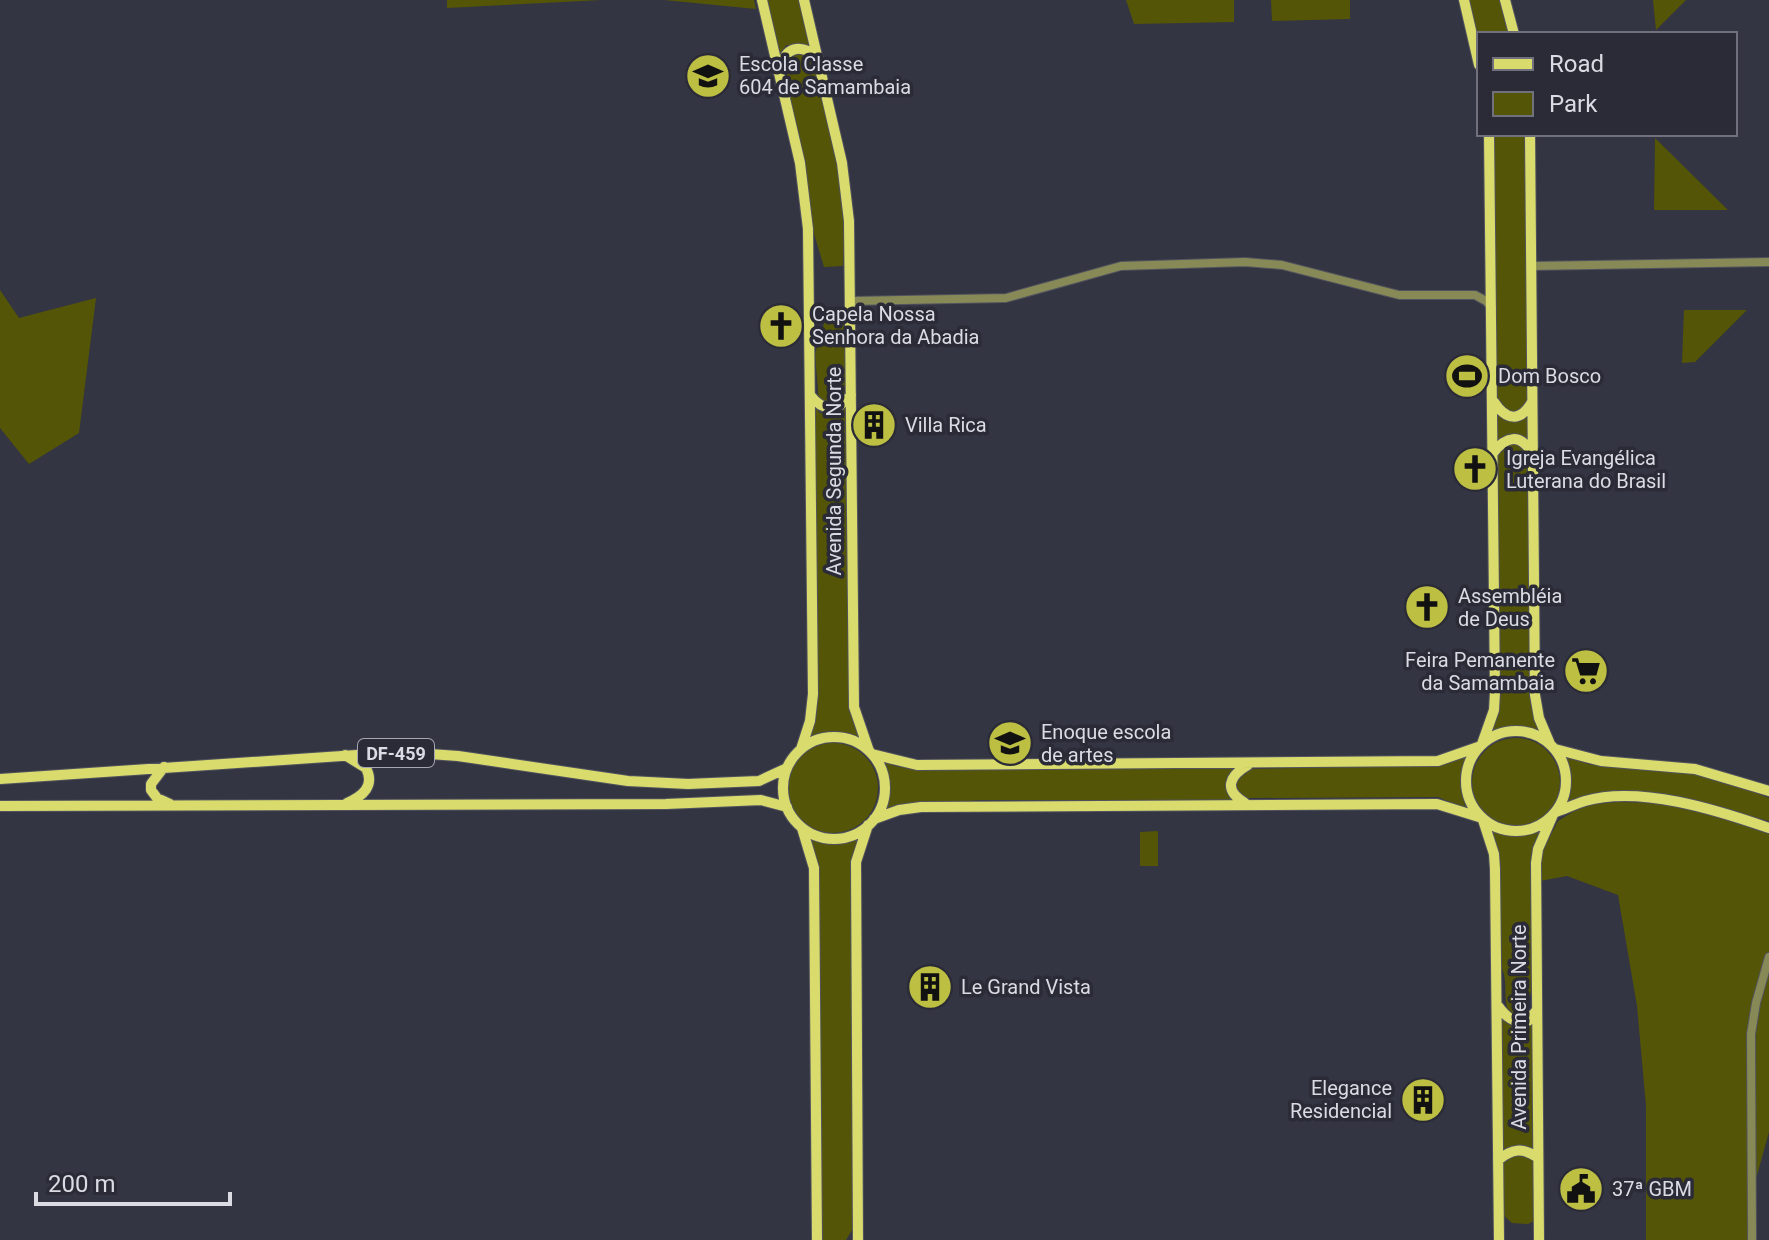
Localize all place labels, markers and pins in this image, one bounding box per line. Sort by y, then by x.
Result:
school or university icon: Escola Classe 604 de Samambaia [684,52,732,100]
place label: Escola Classe 604 de Samambaia [739,52,911,99]
church icon: Capela Nossa Senhora da Abadia [757,302,805,350]
place label: Capela Nossa Senhora da Abadia [812,302,979,349]
sports icon: Dom Bosco [1443,352,1491,400]
place label: Dom Bosco [1498,364,1601,388]
building icon: Villa Rica [850,401,898,449]
place label: Villa Rica [905,413,987,437]
church icon: Igreja Evangélica Luterana do Brasil [1451,445,1499,493]
place label: Igreja Evangélica Luterana do Brasil [1506,446,1666,493]
church icon: Assembléia de Deus [1403,583,1451,631]
place label: Assembléia de Deus [1458,584,1562,631]
supermarket icon: Feira Pemanente da Samambaia [1562,647,1610,695]
place label: Feira Pemanente da Samambaia [1405,648,1555,695]
school or university icon: Enoque escola de artes [986,719,1034,767]
place label: Enoque escola de artes [1041,720,1171,767]
building icon: Le Grand Vista [906,963,954,1011]
place label: Le Grand Vista [961,975,1091,999]
place label: Elegance Residencial [1290,1076,1392,1123]
building icon: Elegance Residencial [1399,1076,1447,1124]
public building icon: 37ª GBM [1557,1165,1605,1213]
place label: 37ª GBM [1612,1177,1692,1201]

